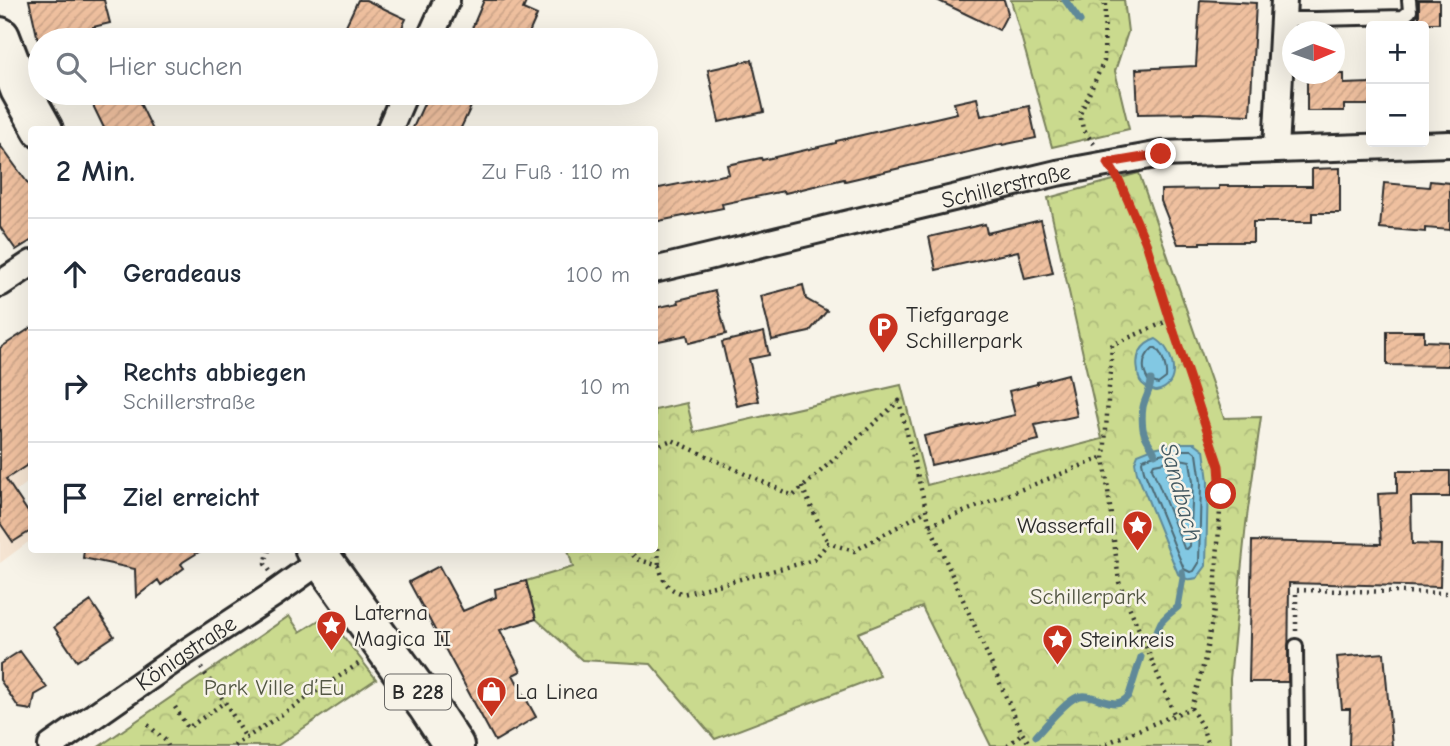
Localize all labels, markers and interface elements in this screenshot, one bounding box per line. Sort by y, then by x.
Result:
north arrow [1282,21,1345,84]
map controls [1366,21,1429,147]
button: + [1366,21,1429,84]
search box [28,28,658,105]
icon: search [52,48,90,86]
text: Hier suchen [108,52,243,82]
button: − [1366,84,1429,147]
route end [1145,138,1176,169]
text: 2 Min. [56,154,135,189]
text: Zu Fuß · 110 m [482,158,630,185]
street label: Schillerstraße [938,158,1073,214]
icon: ahead [56,255,94,293]
text: Geradeaus [123,259,241,289]
text: 100 m [566,261,630,288]
place label: Tiefgarage Schillerpark [906,301,1022,354]
parking icon: Tiefgarage Schillerpark [866,310,900,354]
text: Rechts abbiegen [123,358,306,388]
icon: right [56,367,94,405]
text: 10 m [580,373,630,400]
text: Schillerstraße [123,388,255,415]
water label: Sandbach [1154,439,1208,545]
route start [1205,478,1236,509]
icon: arrive [56,479,94,517]
text: Ziel erreicht [123,483,259,513]
place icon: Wasserfall [1121,508,1155,552]
place label: Wasserfall [1017,512,1115,539]
park label: Schillerpark [1030,583,1146,610]
place label: Laterna Magica II [354,599,451,652]
place icon: Laterna Magica II [314,608,348,652]
street label: Königstraße [131,610,242,697]
place icon: Steinkreis [1040,622,1074,666]
place label: Steinkreis [1080,626,1174,653]
park label: Park Ville d’Eu [204,674,344,701]
road number: B 228 [385,674,451,710]
shop icon: La Linea [475,674,509,718]
place label: La Linea [515,678,599,705]

